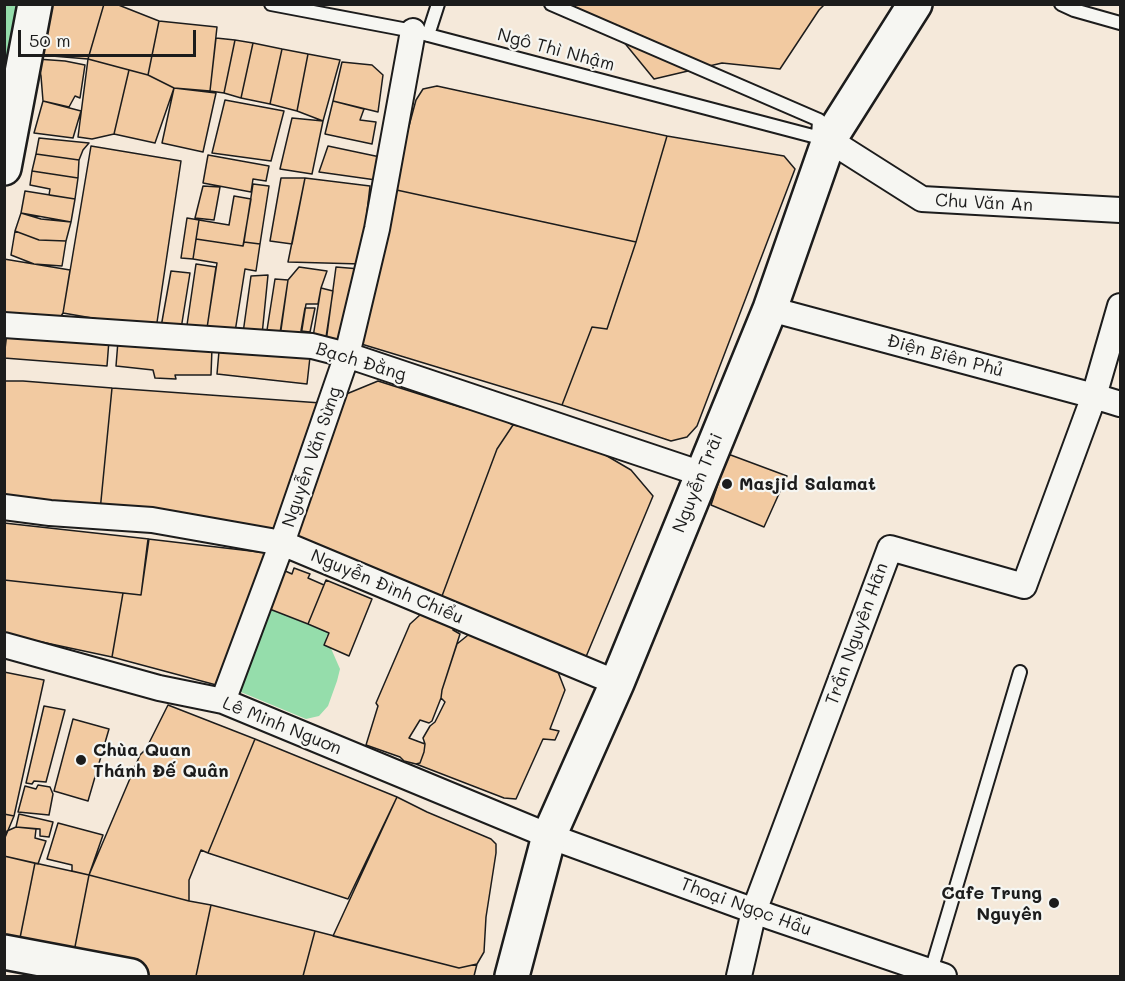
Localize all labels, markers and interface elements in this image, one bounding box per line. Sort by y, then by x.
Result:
scale bar [21,18,200,56]
street label: Ngô Thì Nhậm [495,24,617,76]
text: 50 m [29,28,71,52]
street label: Chu Văn An [934,190,1034,216]
street label: Điện Biên Phủ [884,330,1006,382]
street label: Bạch Đằng [313,338,409,386]
street label: Nguyễn Văn Sừng [278,384,346,530]
street label: Nguyễn Trãi [668,430,728,536]
place label: Masjid Salamat [739,473,876,495]
marker: Masjid Salamat [720,477,734,491]
street label: Nguyễn Đình Chiểu [307,545,467,629]
street label: Trần Nguyên Hãn [821,560,893,708]
street label: Lê Minh Nguơn [219,692,345,760]
place label: Chùa Quan Thánh Đế Quân [93,739,229,782]
marker: Chùa Quan Thánh Đế Quân [74,753,88,767]
street label: Thoại Ngọc Hầu [677,873,815,941]
place label: Cafe Trung Nguyên [941,882,1042,924]
marker: Cafe Trung Nguyên [1047,896,1061,910]

